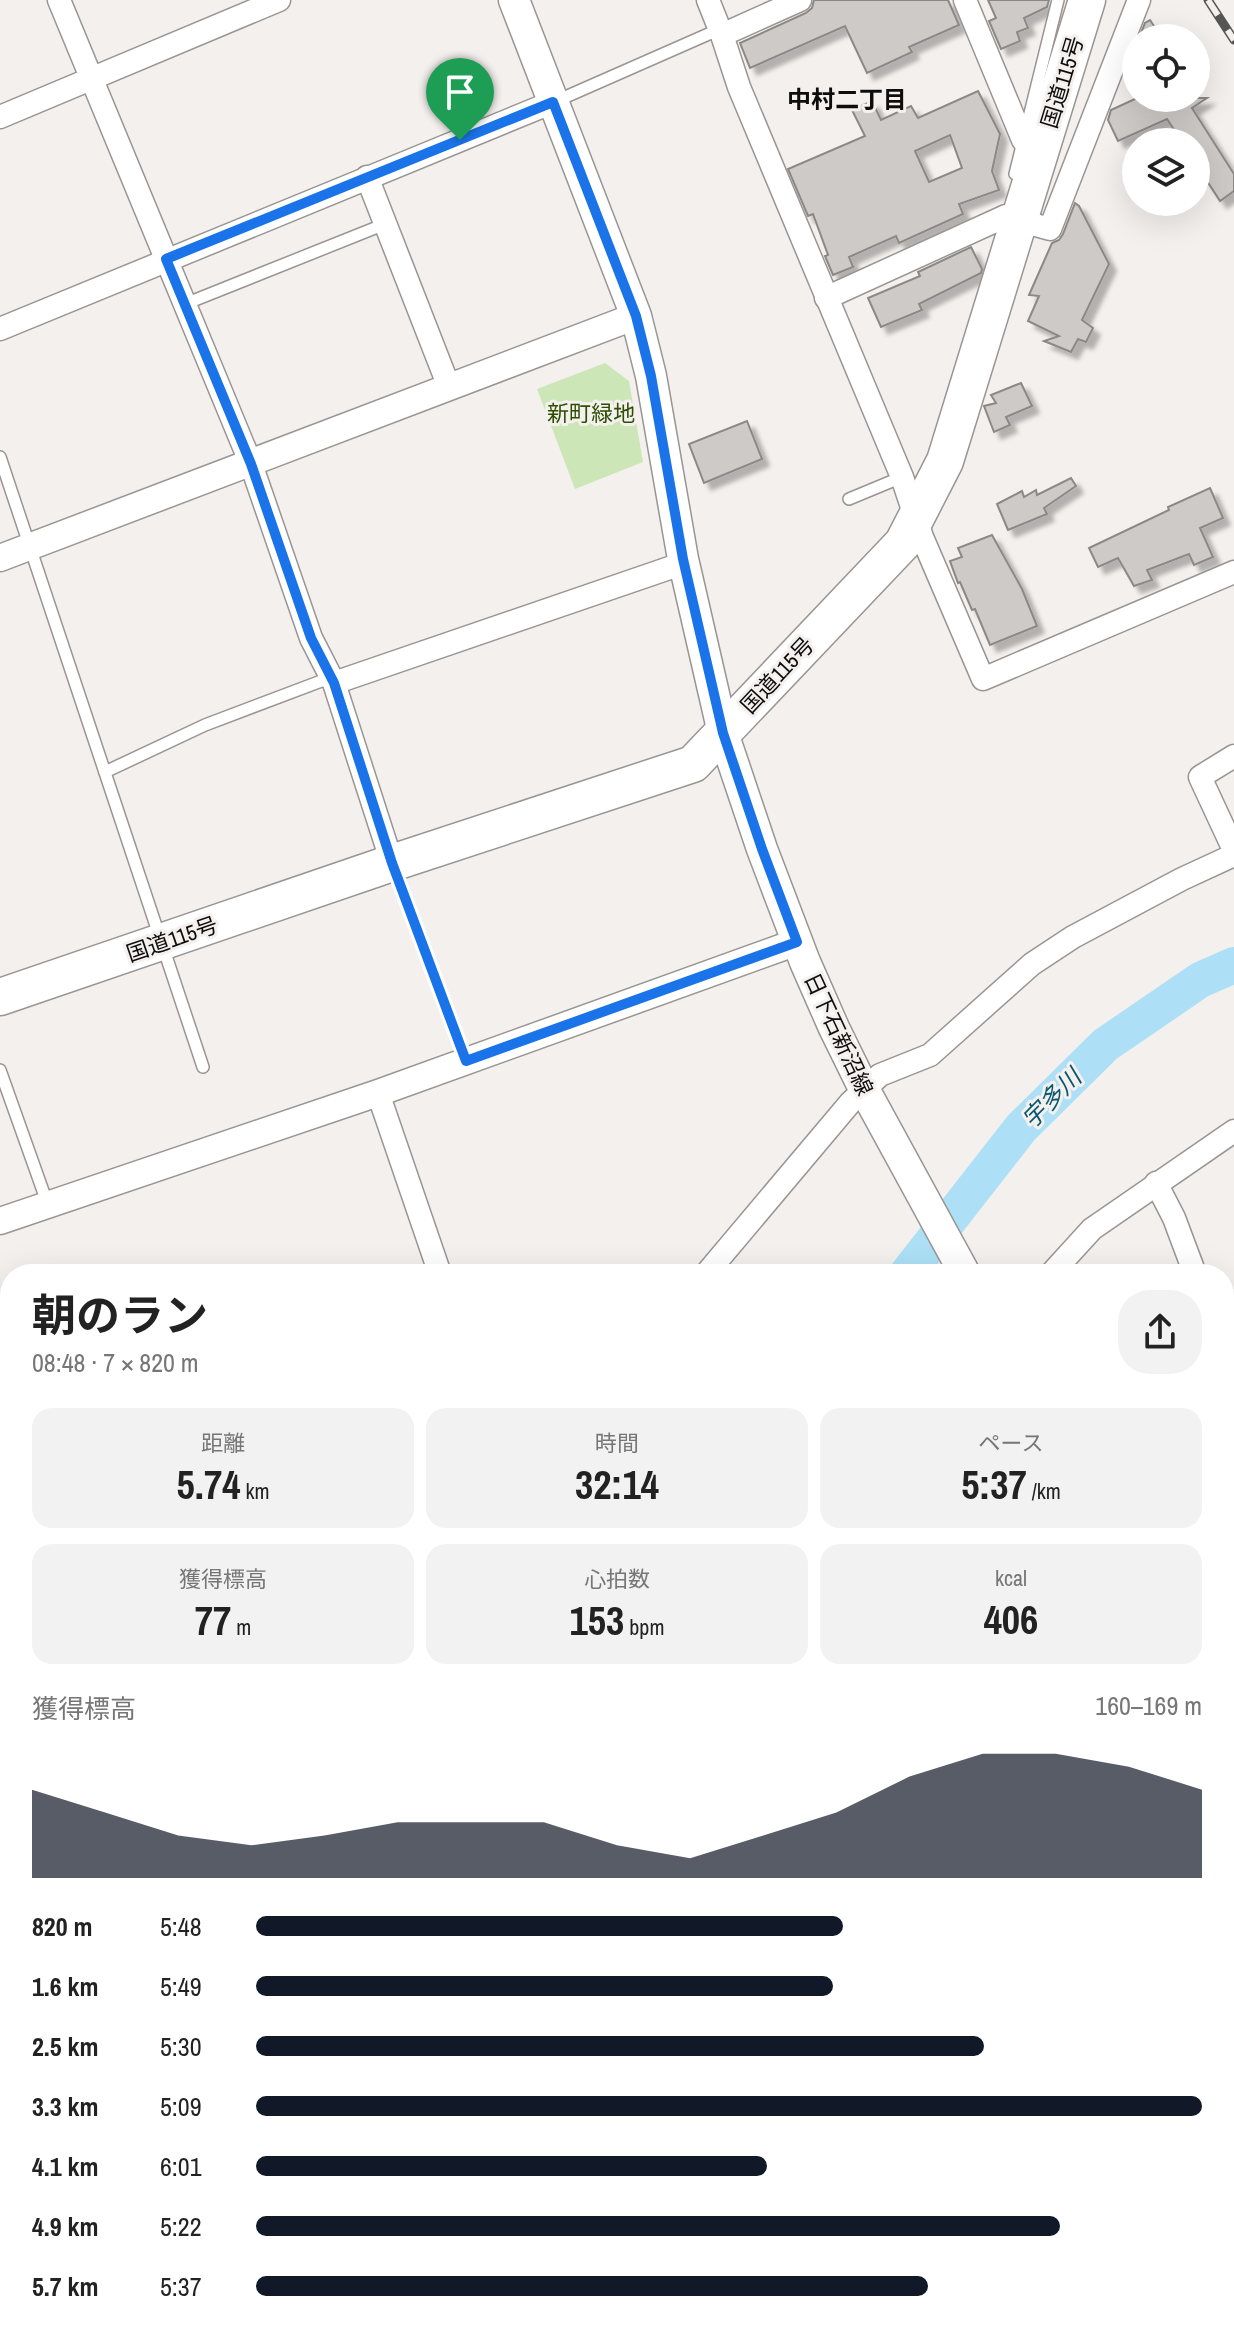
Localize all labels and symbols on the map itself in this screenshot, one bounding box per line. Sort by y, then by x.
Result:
street label: 国道115号 [1034,32,1090,132]
pin [426,58,494,140]
district label: 中村二丁目 [787,83,907,115]
park label: 新町緑地 [547,398,635,428]
street label: 国道115号 [734,630,820,720]
street label: 国道115号 [122,909,222,969]
street label: 日下石新沼線 [798,968,880,1100]
water label: 宇多川 [1014,1059,1090,1135]

